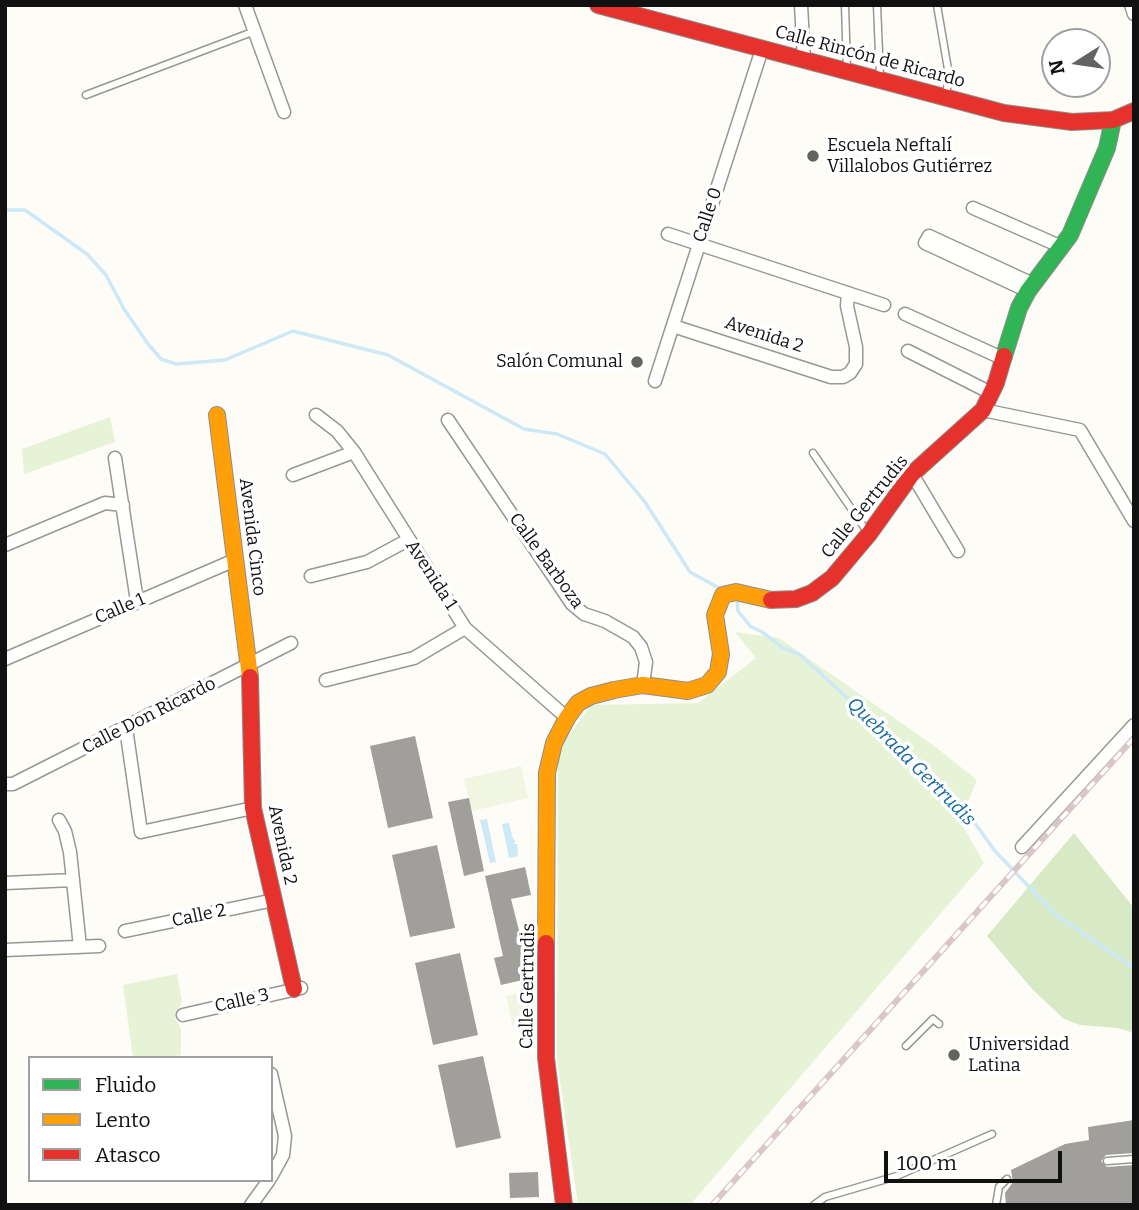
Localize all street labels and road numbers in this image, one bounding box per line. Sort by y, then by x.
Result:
street label: Calle Rincón de Ricardo [773,21,967,93]
street label: Calle 0 [689,185,727,245]
street label: Avenida 2 [722,312,806,358]
street label: Calle Gertrudis [817,451,913,563]
street label: Avenida Cinco [234,477,270,597]
street label: Calle Barboza [504,509,588,613]
street label: Avenida 1 [400,536,462,614]
street label: Calle 1 [92,589,148,629]
street label: Calle Don Ricardo [78,673,220,759]
street label: Avenida 2 [263,803,301,887]
street label: Calle 2 [170,900,228,932]
street label: Calle Gertrudis [516,923,540,1049]
street label: Calle 3 [213,984,271,1018]

